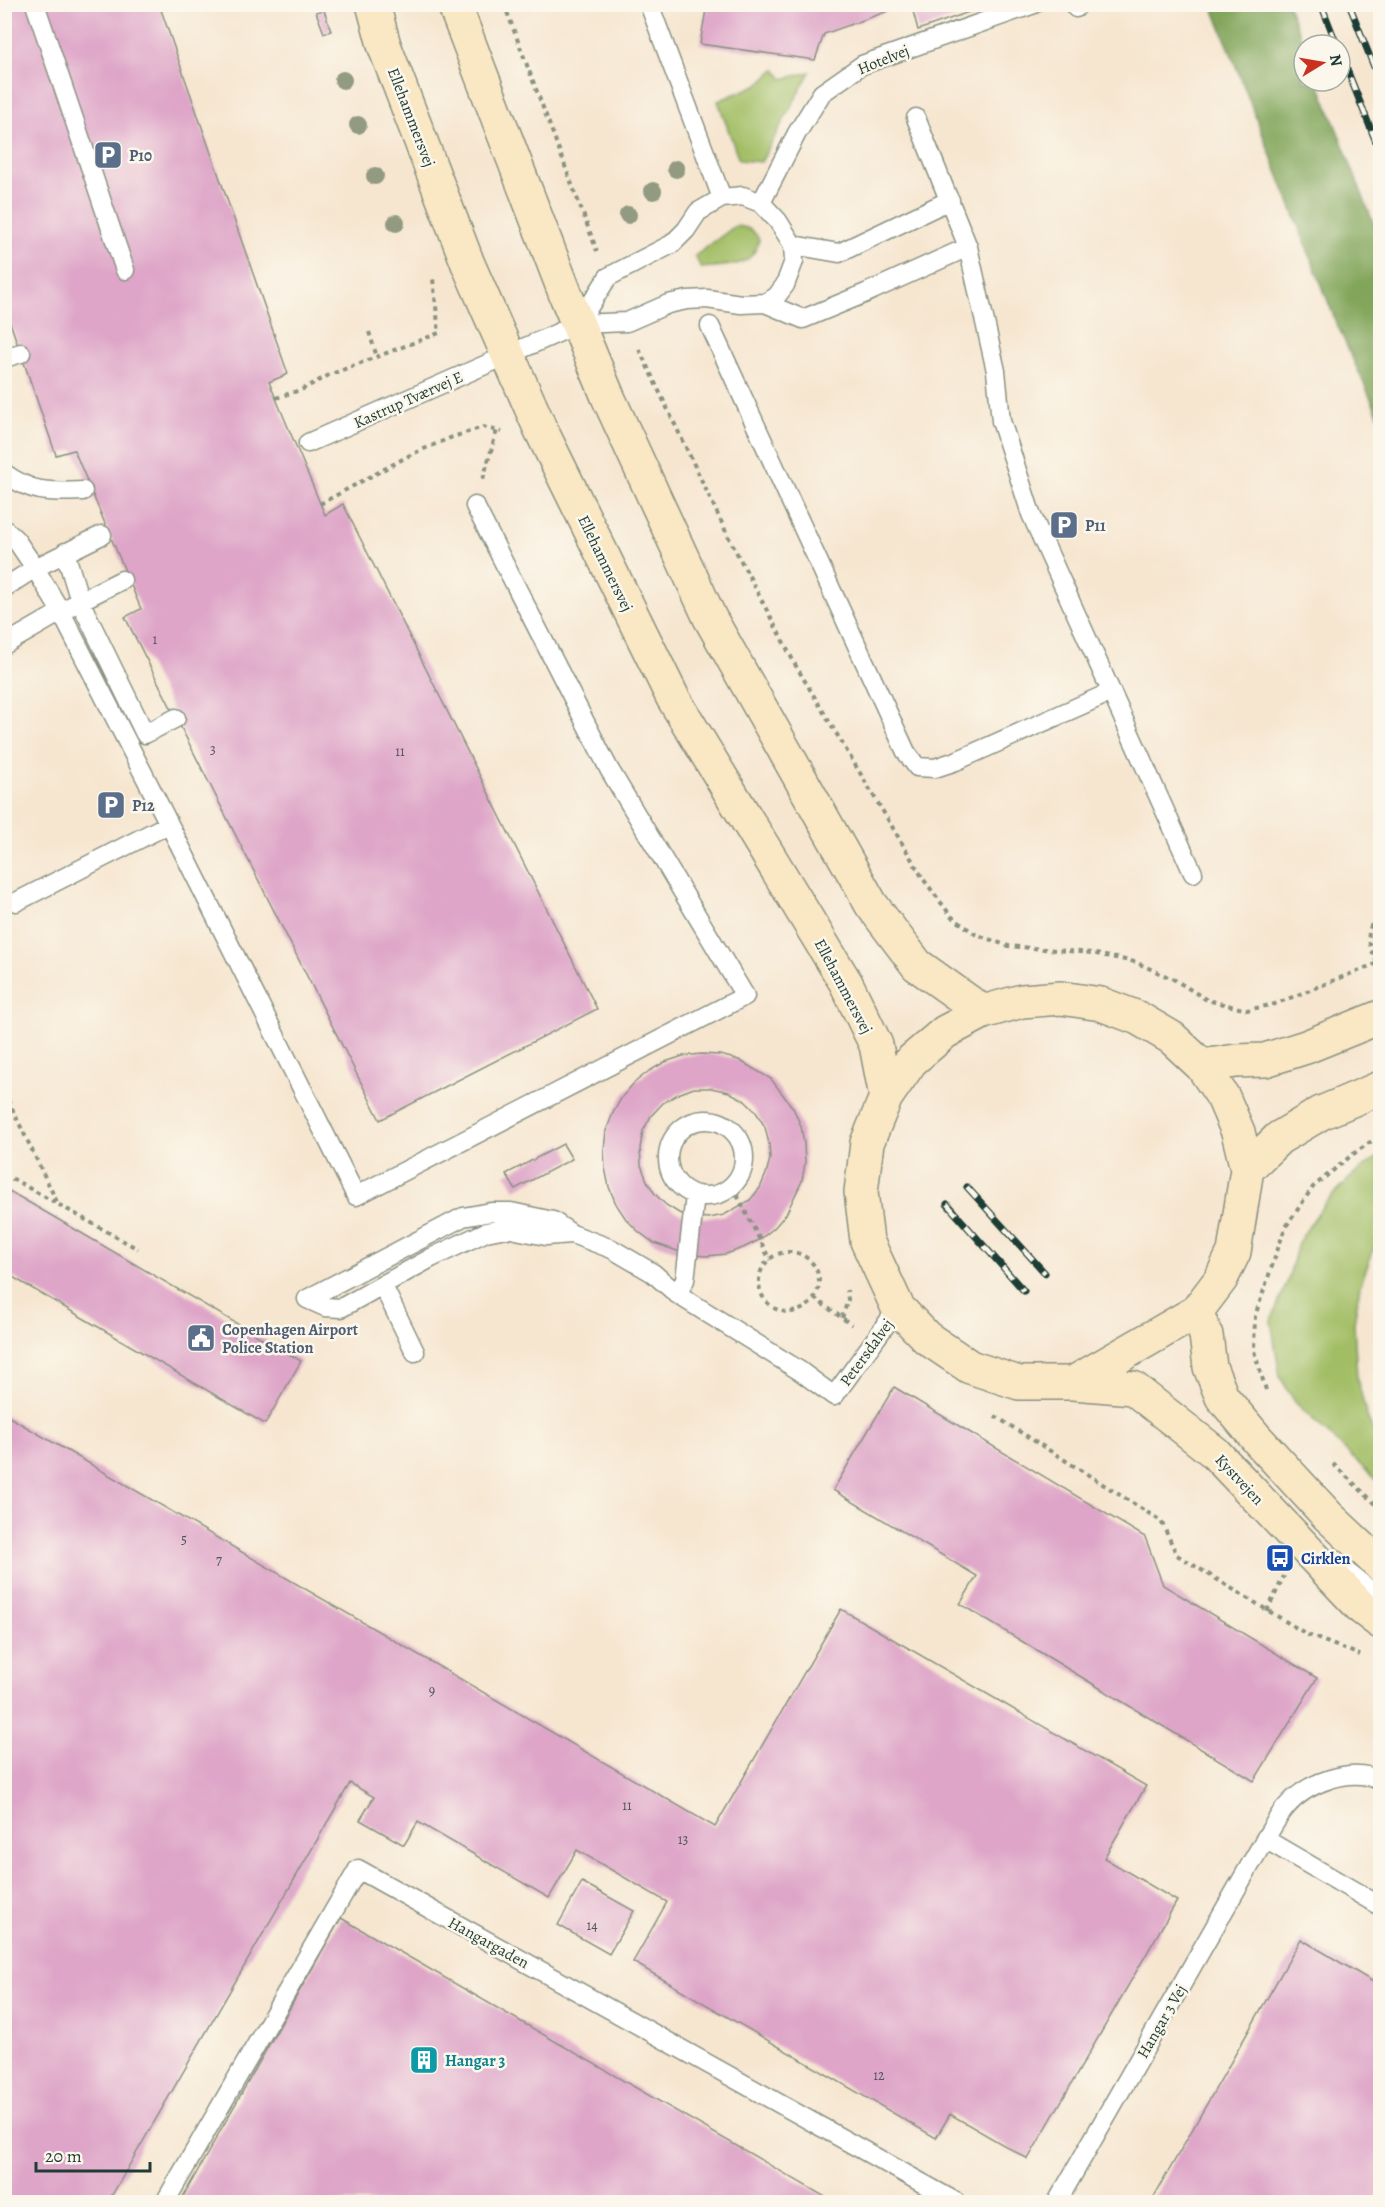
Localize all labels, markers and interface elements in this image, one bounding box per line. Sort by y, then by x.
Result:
north arrow [1292,33,1352,93]
street label: Hotelvej [854,40,913,80]
text: N [1324,53,1348,68]
street label: Ellehammersvej [382,64,440,170]
parking icon: P10 [92,139,124,171]
place label: P10 [129,145,152,167]
street label: Kastrup Tværvej E [350,366,467,434]
parking icon: P11 [1048,509,1080,541]
street label: Ellehammersvej [572,512,638,615]
place label: P11 [1085,515,1106,537]
house number: 1 [153,630,158,649]
house number: 3 [210,740,216,759]
house number: 11 [395,742,405,761]
parking icon: P12 [95,789,127,821]
place label: P12 [132,795,155,817]
street label: Ellehammersvej [809,935,877,1038]
street label: Petersdalvej [835,1314,899,1391]
place label: Copenhagen Airport Police Station [222,1319,359,1359]
public building icon: Copenhagen Airport Police Station [185,1322,217,1354]
street label: Kystvejen [1210,1449,1269,1510]
house number: 5 [181,1530,187,1549]
bus stop icon: Cirklen [1264,1542,1296,1574]
place label: Cirklen [1301,1548,1351,1570]
house number: 7 [216,1551,222,1570]
house number: 9 [429,1681,435,1700]
house number: 11 [622,1796,632,1815]
house number: 13 [678,1830,688,1849]
street label: Hangargaden [444,1912,533,1974]
house number: 14 [586,1916,598,1935]
street label: Hangar 3 Vej [1132,1980,1192,2063]
building icon: Hangar 3 [408,2044,440,2076]
place label: Hangar 3 [445,2050,505,2072]
house number: 12 [873,2066,885,2085]
scale bar [36,2135,150,2173]
text: 20 m [45,2144,82,2168]

